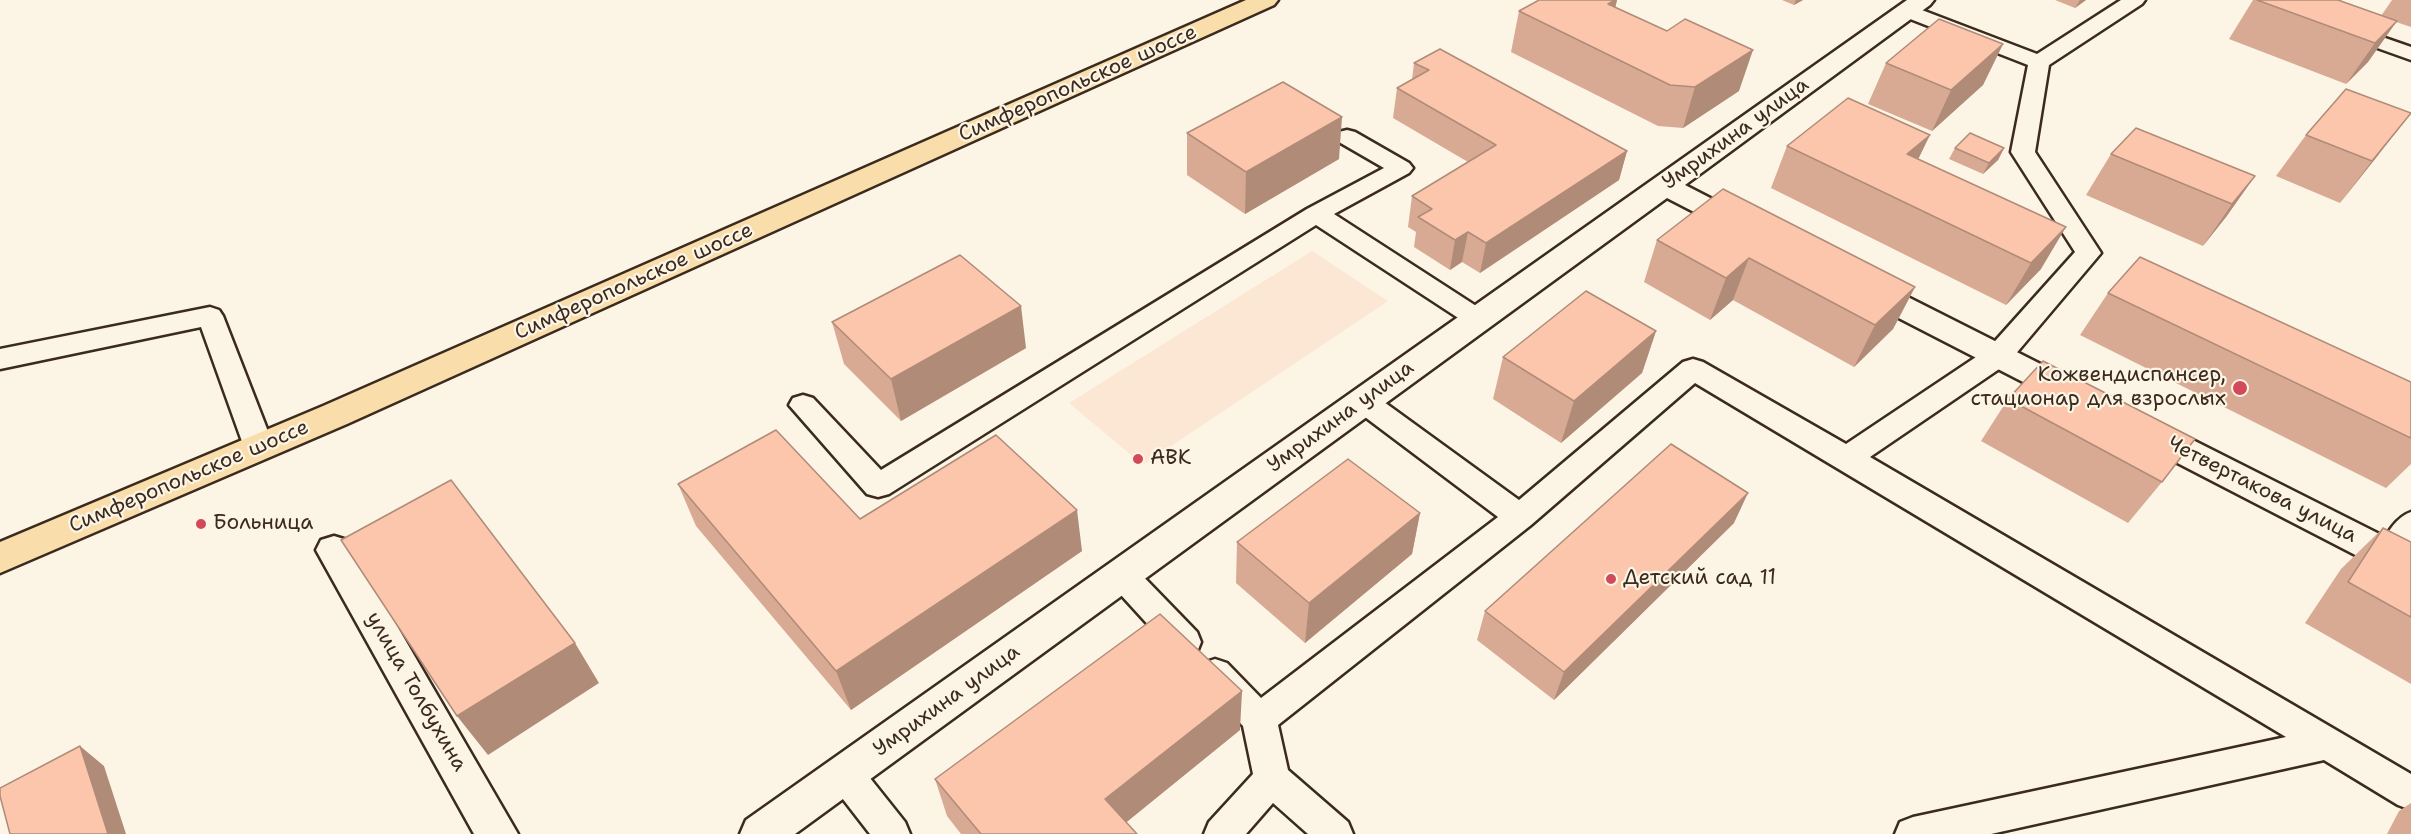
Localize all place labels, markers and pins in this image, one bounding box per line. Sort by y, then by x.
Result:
place label: Кожвендиспансер, стационар для взрослых [1970,363,2226,413]
marker: Кожвендиспансер, стационар для взрослых [2231,379,2249,397]
place label: АВК [1150,446,1191,472]
marker: АВК [1131,452,1145,466]
place label: Больница [213,511,313,537]
marker: Больница [194,517,208,531]
place label: Детский сад 11 [1623,566,1776,592]
marker: Детский сад 11 [1604,572,1618,586]

